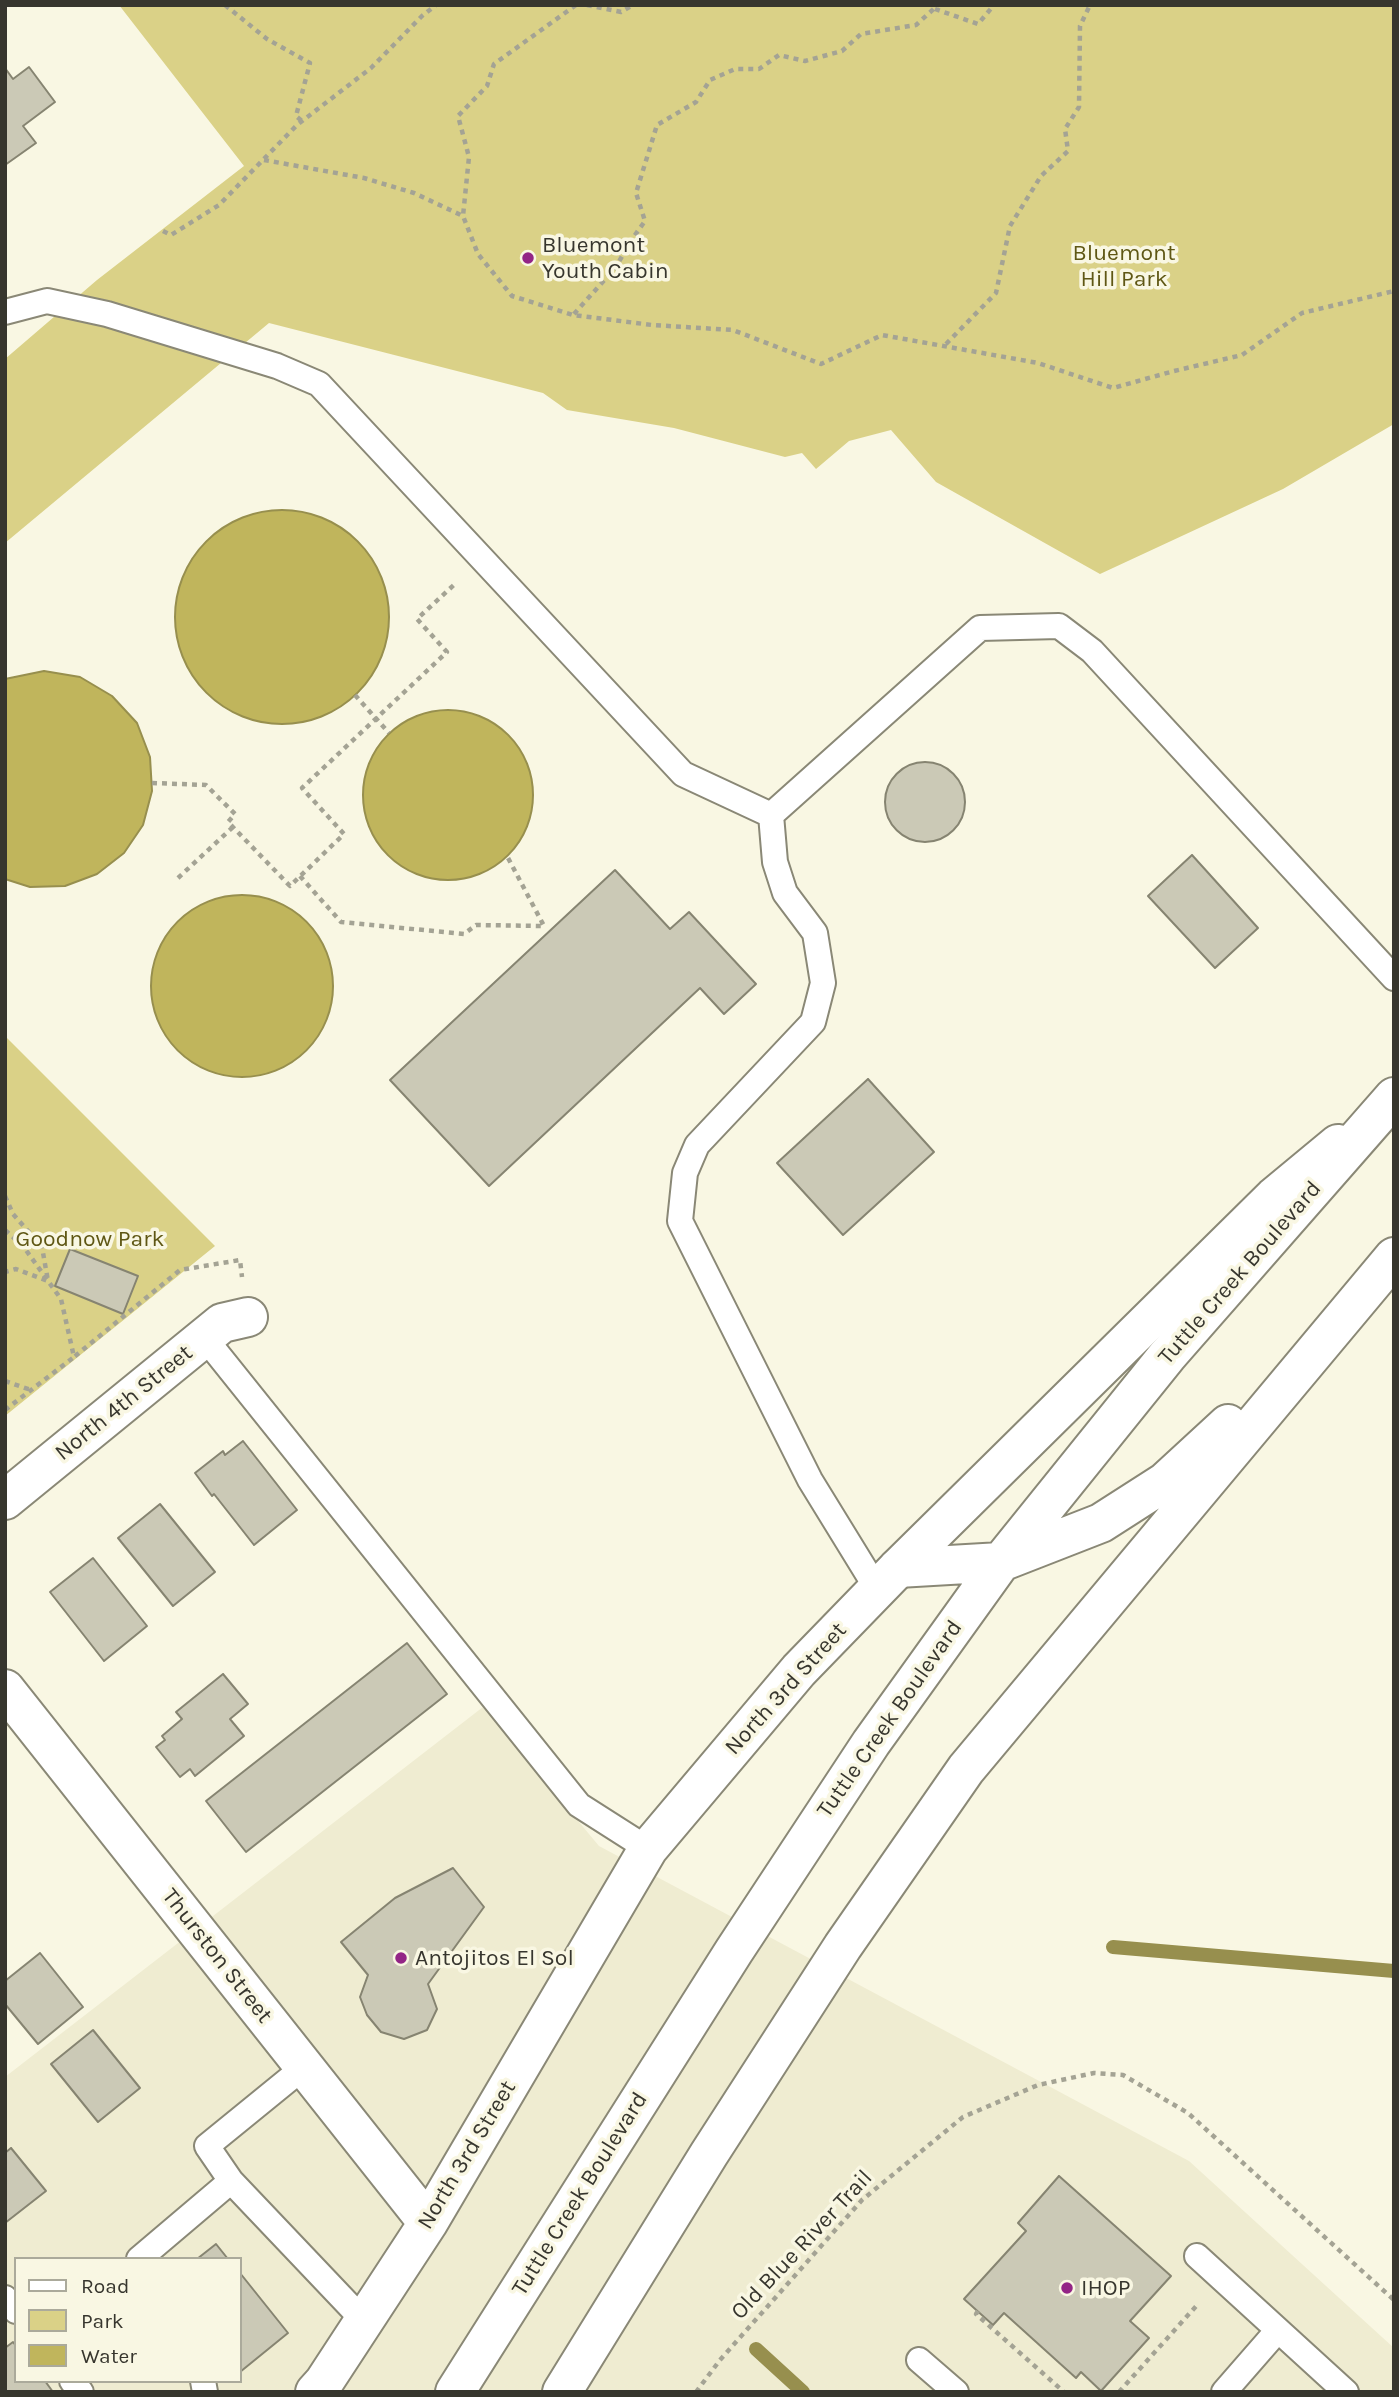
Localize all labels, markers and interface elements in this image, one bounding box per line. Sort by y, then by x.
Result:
place label: Bluemont Youth Cabin [542,231,669,285]
park label: Bluemont Hill Park [1072,239,1176,293]
marker: Bluemont Youth Cabin [520,250,536,266]
street label: Tuttle Creek Boulevard [1153,1175,1327,1371]
park label: Goodnow Park [16,1225,164,1253]
street label: North 4th Street [50,1339,198,1467]
street label: Tuttle Creek Boulevard [811,1615,969,1823]
street label: North 3rd Street [719,1617,853,1761]
street label: Thurston Street [156,1883,278,2029]
place label: Antojitos El Sol [415,1944,574,1972]
marker: Antojitos El Sol [393,1950,409,1966]
street label: North 3rd Street [412,2076,522,2234]
street label: Tuttle Creek Boulevard [506,2087,654,2301]
street label: Old Blue River Trail [726,2164,878,2326]
legend [14,2257,242,2383]
text: Road [81,2274,129,2298]
place label: IHOP [1081,2274,1130,2302]
marker: IHOP [1059,2280,1075,2296]
text: Park [81,2309,124,2333]
text: Water [81,2344,137,2368]

